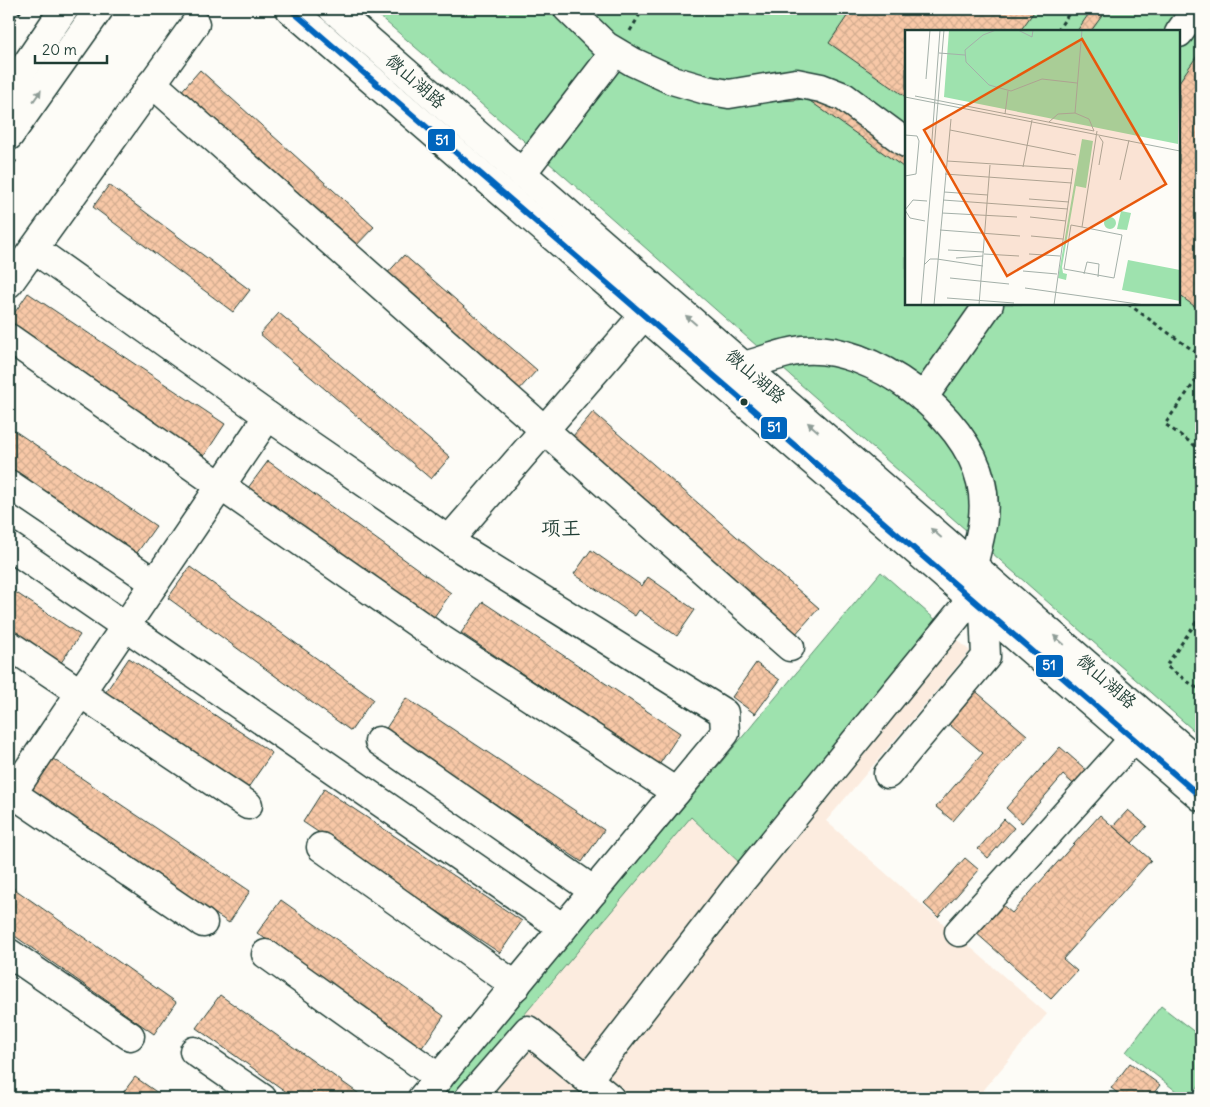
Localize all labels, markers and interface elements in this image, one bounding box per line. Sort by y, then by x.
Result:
inset map [905,30,1180,305]
scale bar [35,32,108,64]
text: 20 m [42,40,77,59]
street label: 微山湖路 [381,49,451,113]
one-way arrow [32,89,42,103]
line badge: 51 [427,128,456,152]
text: 51 [435,131,449,149]
one-way arrow [685,314,697,326]
street label: 微山湖路 [721,344,791,408]
unlabelled marker [739,397,749,407]
line badge: 51 [760,416,788,440]
text: 51 [767,418,781,436]
one-way arrow [807,421,820,432]
district label: 项王 [541,515,581,540]
one-way arrow [931,527,943,539]
one-way arrow [1053,634,1065,646]
street label: 微山湖路 [1072,649,1142,713]
line badge: 51 [1035,654,1064,678]
text: 51 [1042,656,1056,674]

